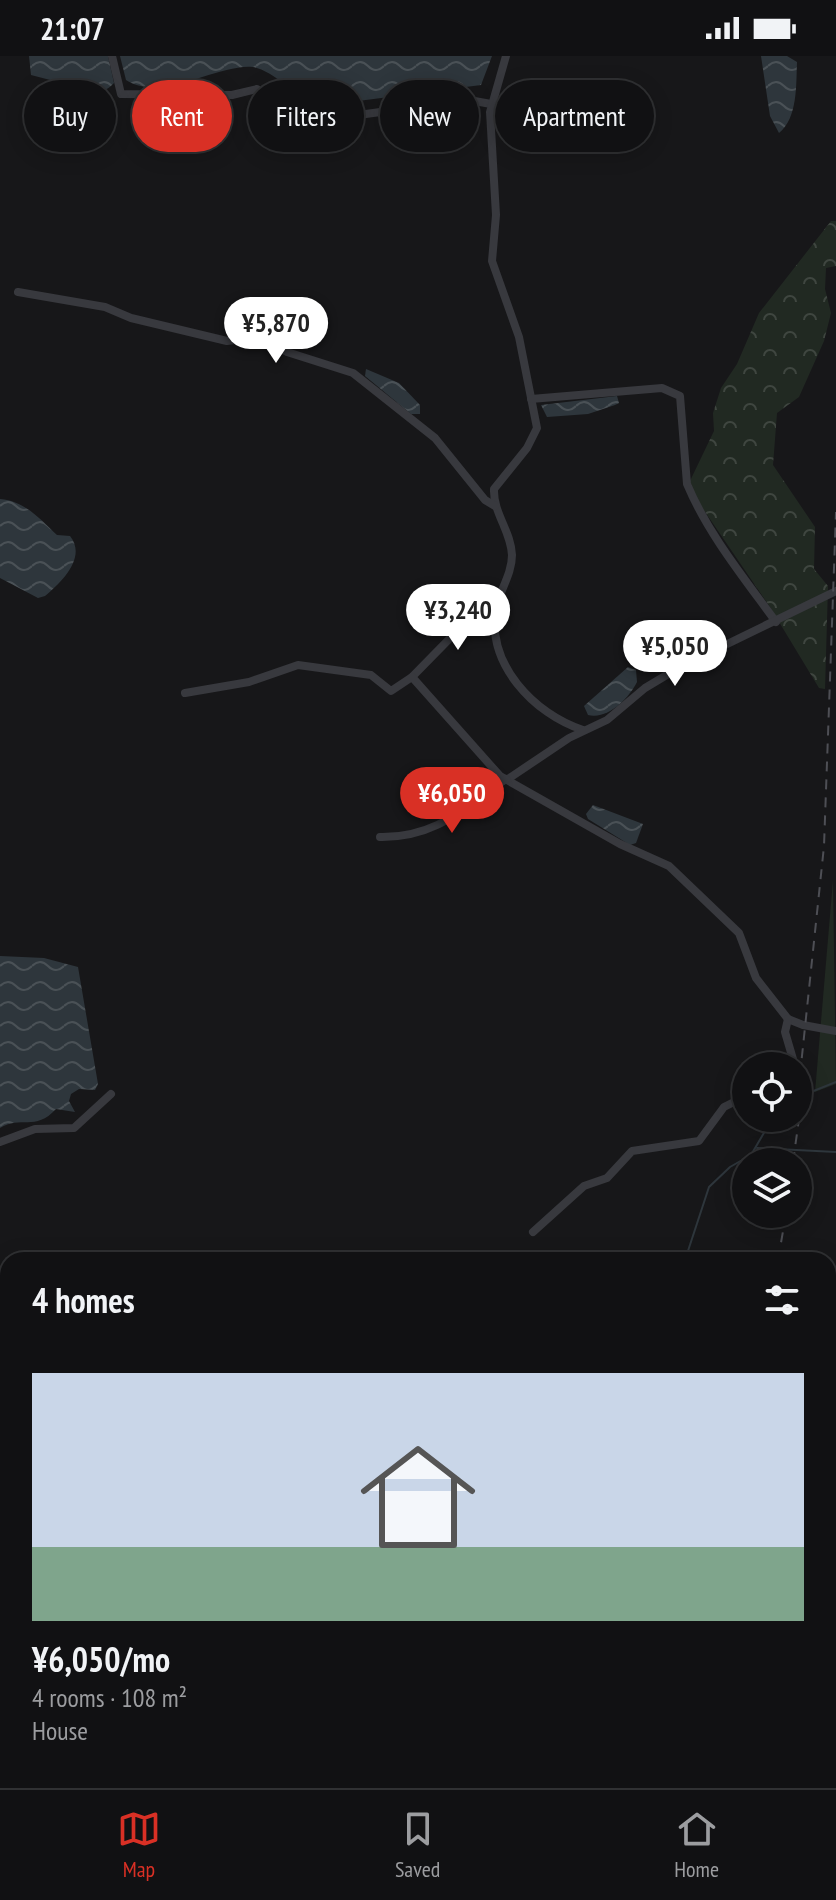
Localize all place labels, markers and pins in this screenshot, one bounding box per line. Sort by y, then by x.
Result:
pin: ¥5,870 [211,297,341,365]
pin: ¥3,240 [393,584,523,652]
pin: ¥5,050 [610,620,740,688]
pin: ¥6,050 [387,767,517,835]

